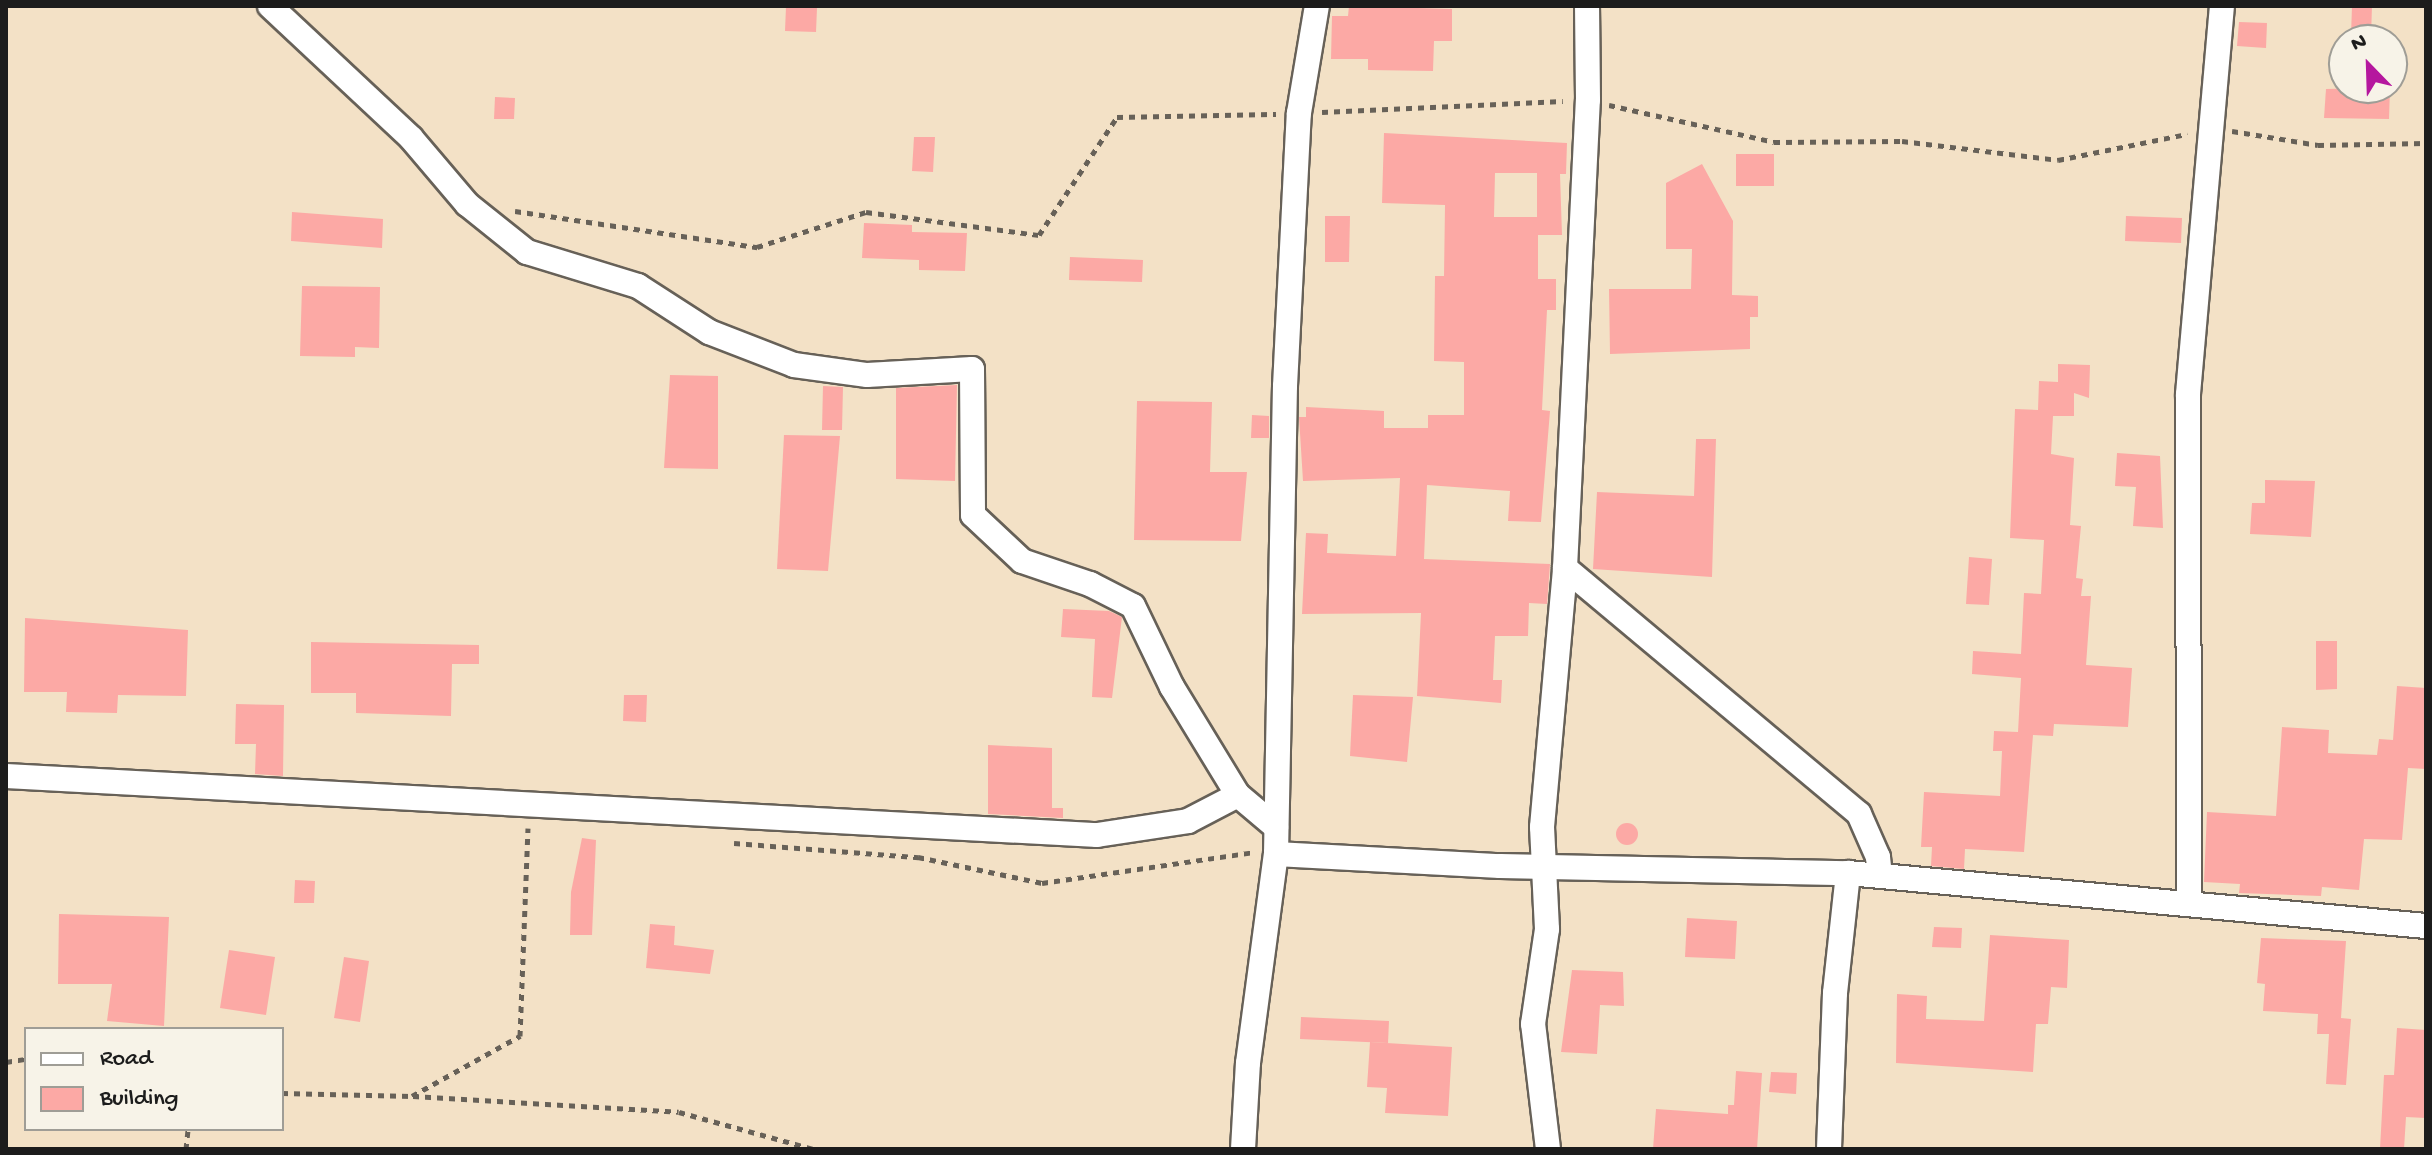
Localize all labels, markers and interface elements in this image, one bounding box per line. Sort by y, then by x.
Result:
north arrow [2328,24,2408,104]
text: N [2348,29,2371,59]
legend [24,1027,284,1131]
text: Road [100,1045,152,1074]
text: Building [100,1085,178,1114]

